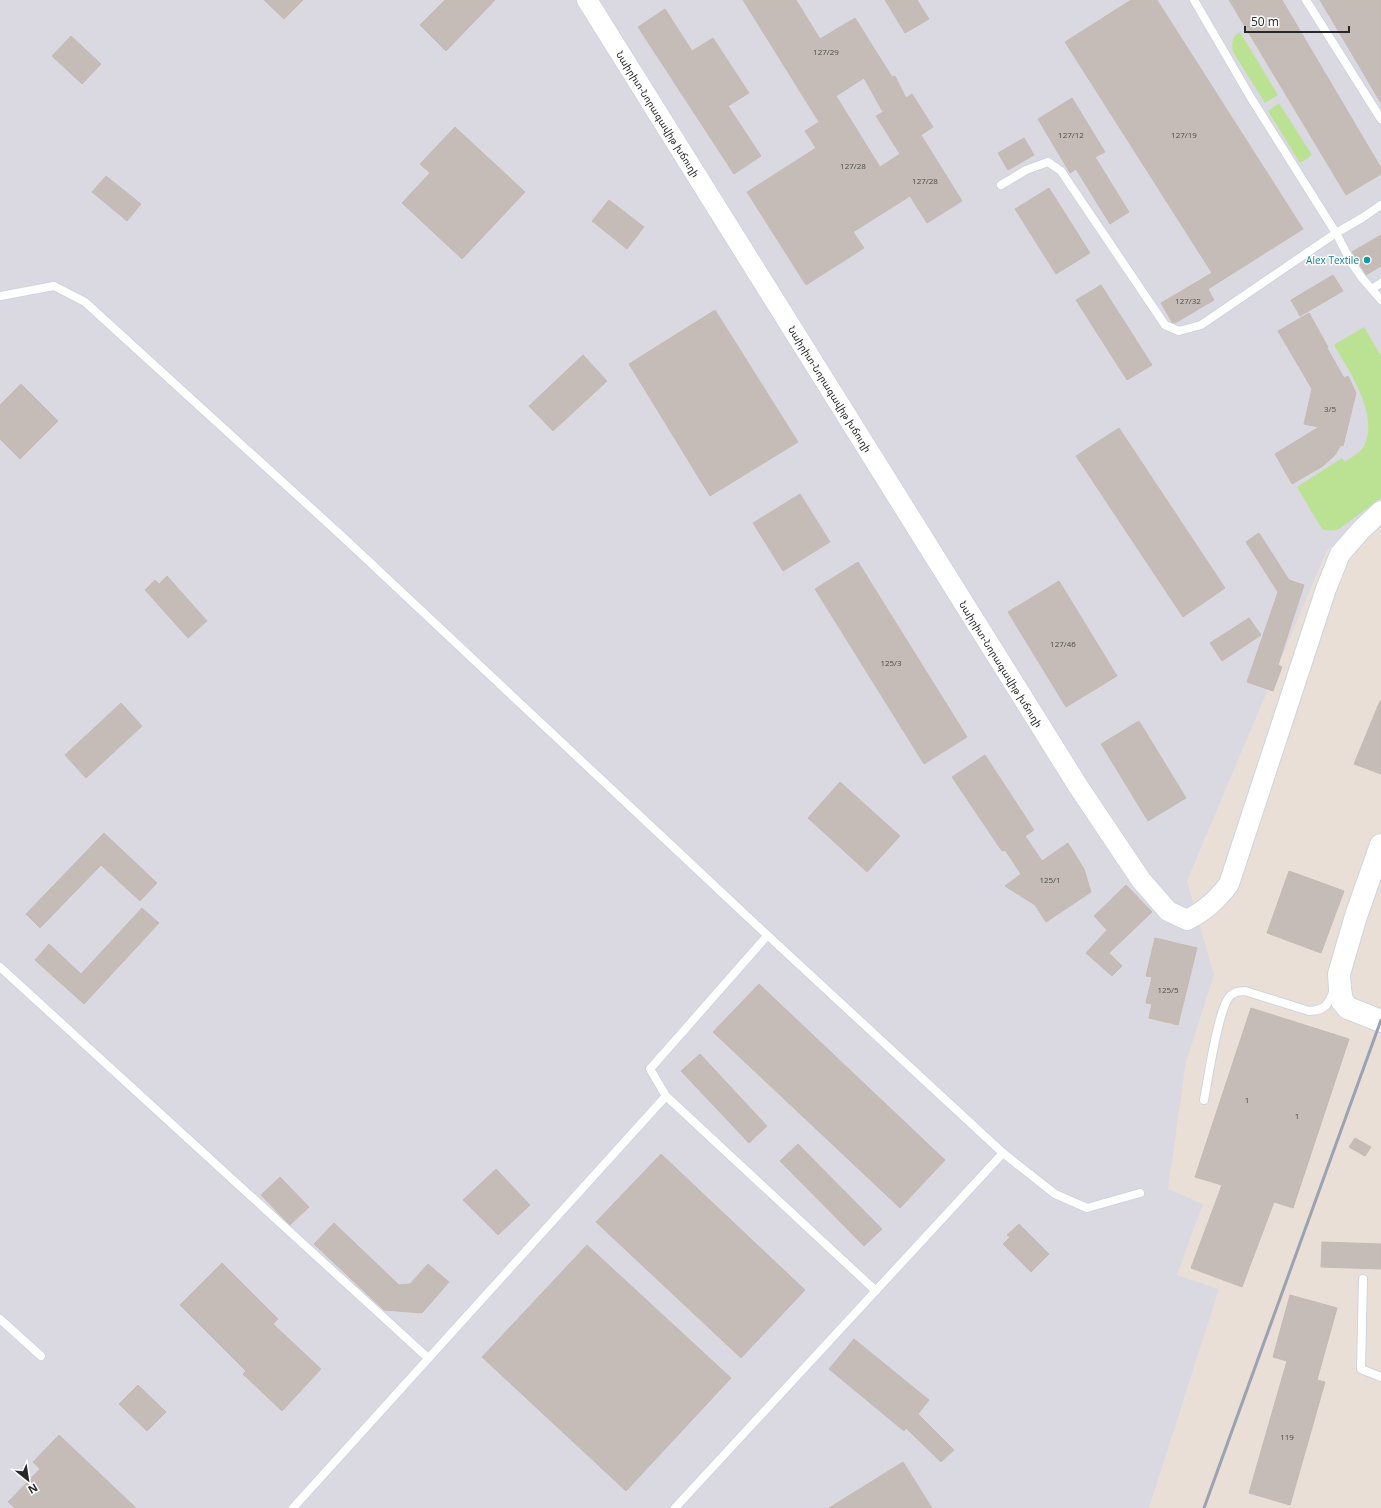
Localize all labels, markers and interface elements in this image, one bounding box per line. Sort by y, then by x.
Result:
scale bar [1245,8,1349,34]
text: 50 m [1251,13,1279,30]
house number: 127/29 [813,46,839,57]
street label: Նաիրիտ-Նորագավիթ խճուղի [613,48,703,180]
house number: 127/12 [1058,129,1084,140]
house number: 127/19 [1171,129,1197,140]
house number: 127/28 [840,160,866,171]
house number: 127/28 [912,175,938,186]
place label: Alex Textile [1306,253,1359,267]
marker: Alex Textile [1362,255,1372,265]
house number: 127/32 [1175,295,1201,306]
street label: Նաիրիտ-Նորագավիթ խճուղի [785,323,875,455]
house number: 3/5 [1324,403,1336,414]
street label: Նաիրիտ-Նորագավիթ խճուղի [956,598,1046,730]
house number: 127/46 [1050,638,1076,649]
house number: 125/3 [880,657,902,668]
house number: 125/1 [1039,874,1061,885]
house number: 125/5 [1157,984,1179,995]
house number: 1 [1245,1094,1249,1105]
house number: 1 [1295,1110,1299,1121]
house number: 119 [1280,1431,1294,1442]
north arrow [8,1460,48,1500]
text: N [26,1480,41,1498]

